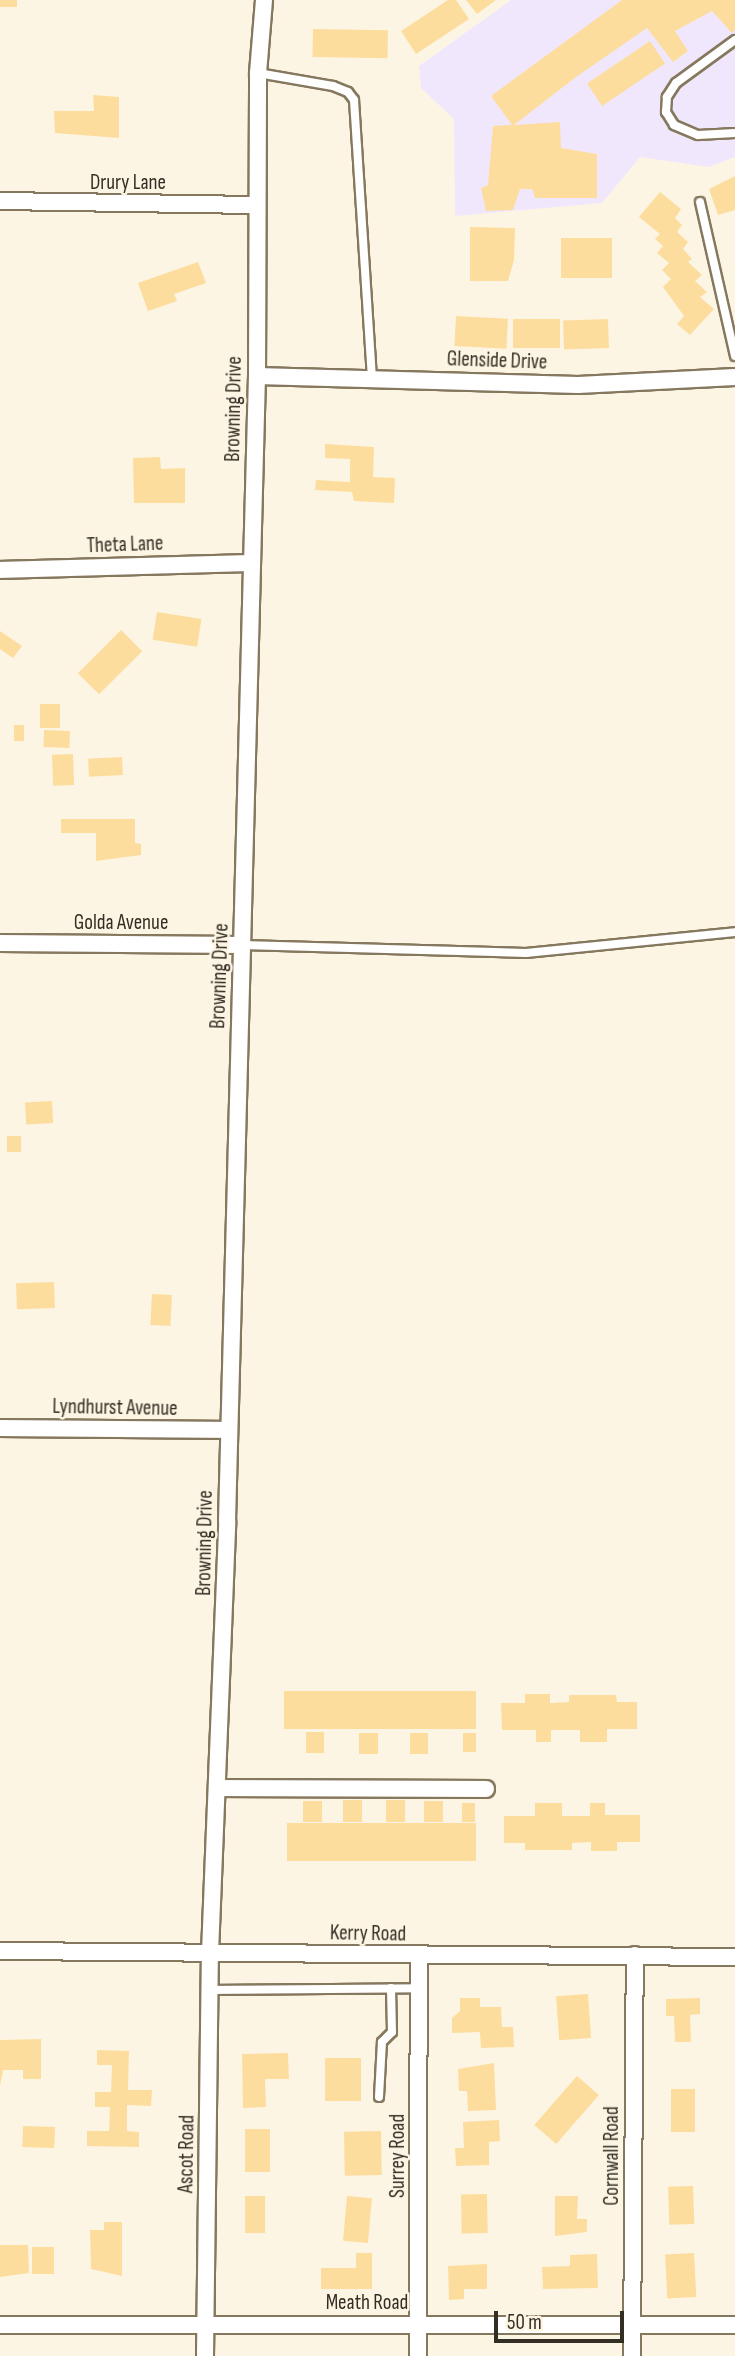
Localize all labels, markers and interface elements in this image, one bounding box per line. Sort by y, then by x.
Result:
street label: Drury Lane [90,170,166,196]
street label: Glenside Drive [446,347,548,375]
street label: Browning Drive [220,356,248,462]
street label: Theta Lane [86,531,164,559]
street label: Golda Avenue [74,910,168,936]
street label: Browning Drive [206,923,234,1029]
street label: Lyndhurst Avenue [52,1394,178,1422]
street label: Browning Drive [191,1490,219,1596]
street label: Kerry Road [330,1921,406,1947]
street label: Cornwall Road [599,2106,625,2206]
street label: Surrey Road [385,2114,411,2198]
street label: Ascot Road [174,2115,200,2193]
street label: Meath Road [326,2290,408,2316]
scale bar [497,2296,626,2340]
text: 50 m [507,2310,542,2335]

